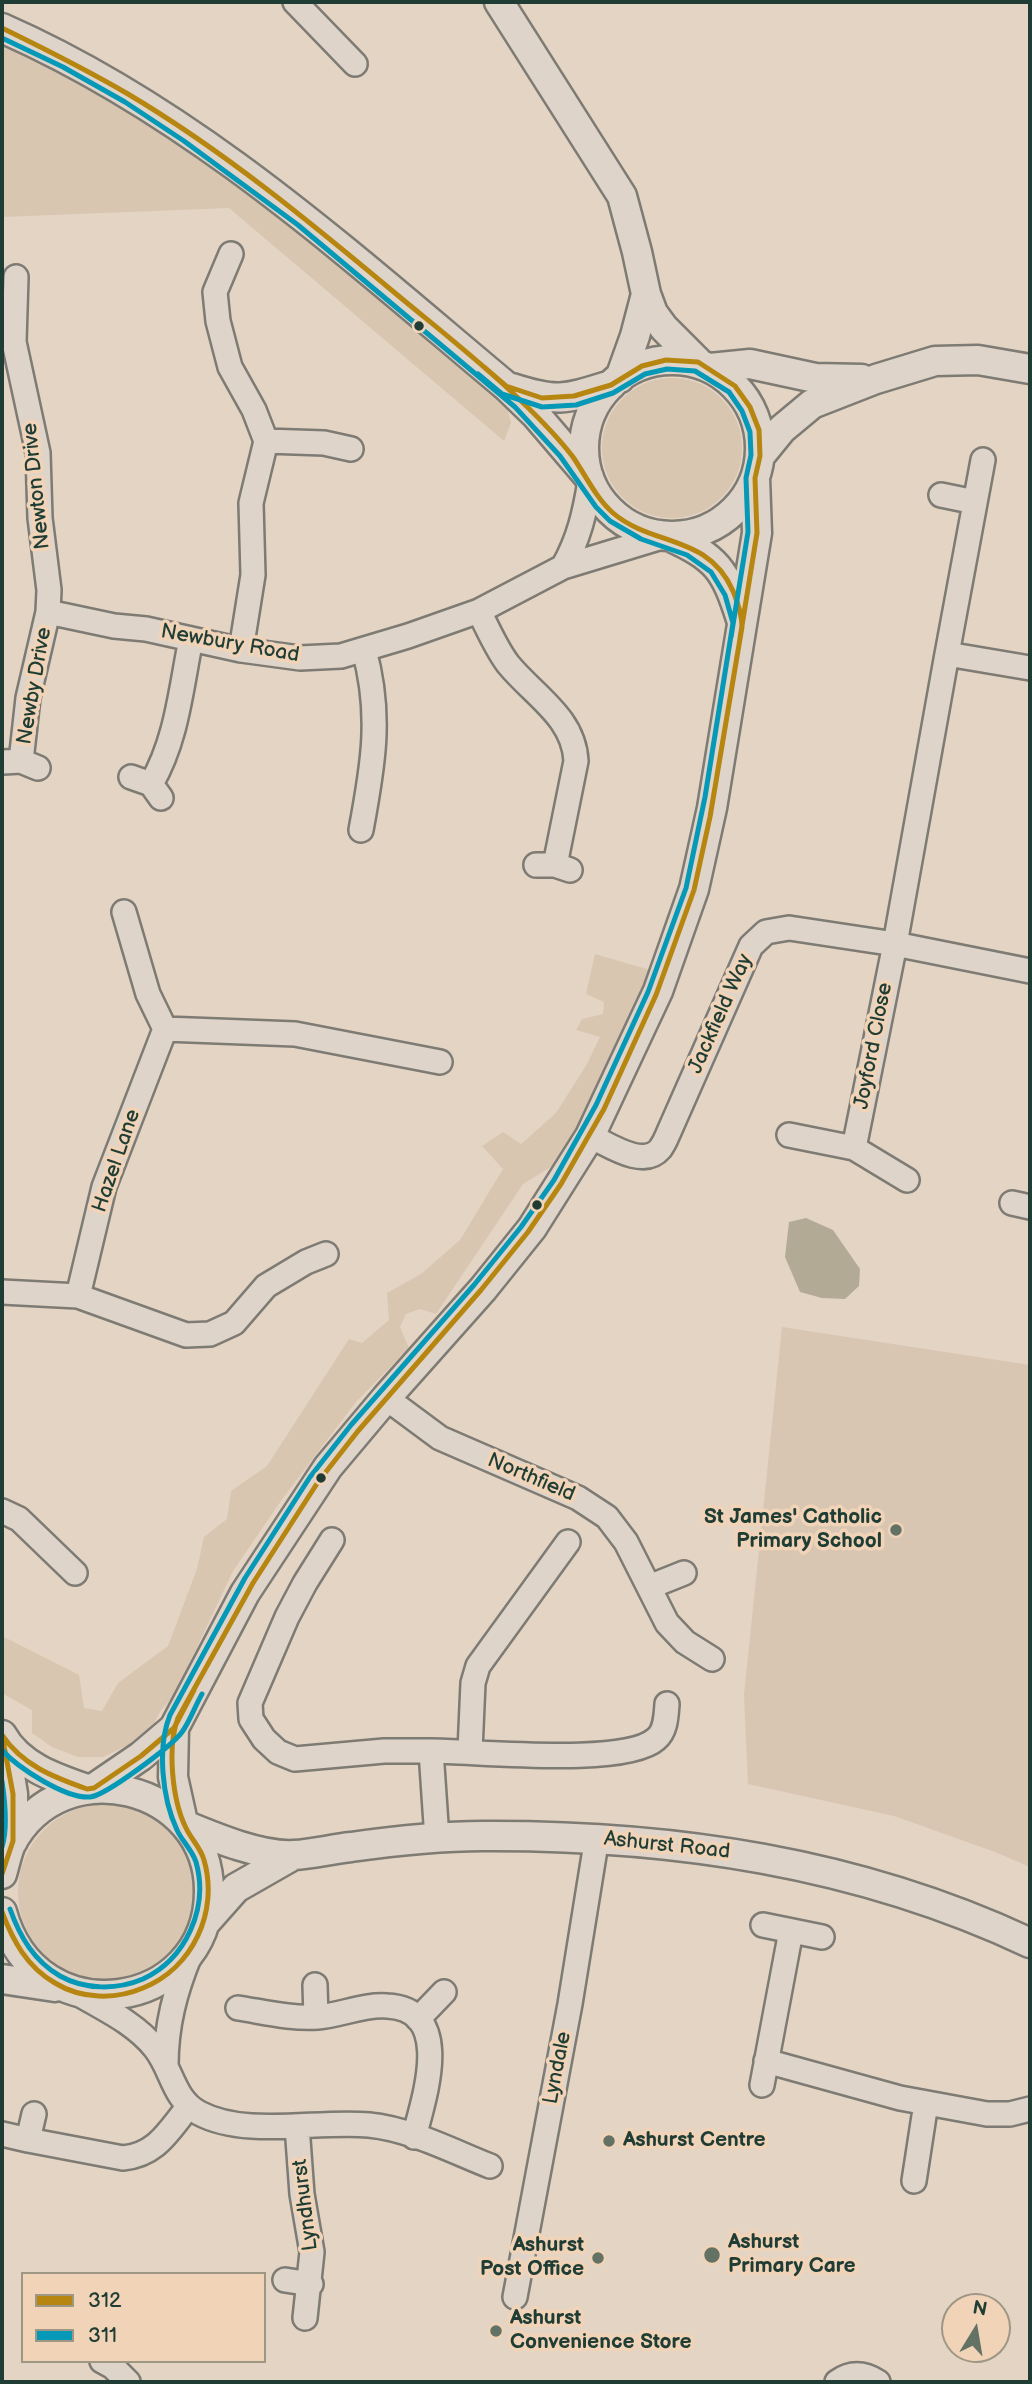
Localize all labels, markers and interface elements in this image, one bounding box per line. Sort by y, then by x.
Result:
unlabelled marker [412,319,426,333]
street label: Newton Drive [18,421,56,551]
street label: Newbury Road [159,619,301,669]
street label: Newby Drive [12,626,58,746]
street label: Jackfield Way [683,950,759,1078]
street label: Joyford Close [849,981,899,1111]
street label: Hazel Lane [88,1106,146,1216]
unlabelled marker [530,1198,544,1212]
street label: Northfield [483,1448,579,1508]
unlabelled marker [314,1471,328,1485]
place label: St James' Catholic Primary School [704,1505,882,1555]
marker: St James' Catholic Primary School [888,1522,904,1538]
street label: Ashurst Road [603,1827,731,1865]
street label: Lyndale [539,2030,577,2106]
place label: Ashurst Centre [623,2128,766,2154]
marker: Ashurst Centre [601,2133,617,2149]
street label: Lyndhurst [288,2158,324,2252]
place label: Ashurst Primary Care [728,2230,856,2280]
place label: Ashurst Post Office [480,2233,584,2283]
marker: Ashurst Primary Care [702,2245,722,2265]
marker: Ashurst Post Office [590,2250,606,2266]
legend [21,2272,266,2363]
text: 312 [88,2288,121,2313]
north arrow [941,2293,1011,2363]
text: N [971,2296,989,2322]
place label: Ashurst Convenience Store [510,2306,692,2356]
text: 311 [88,2323,117,2348]
marker: Ashurst Convenience Store [488,2323,504,2339]

